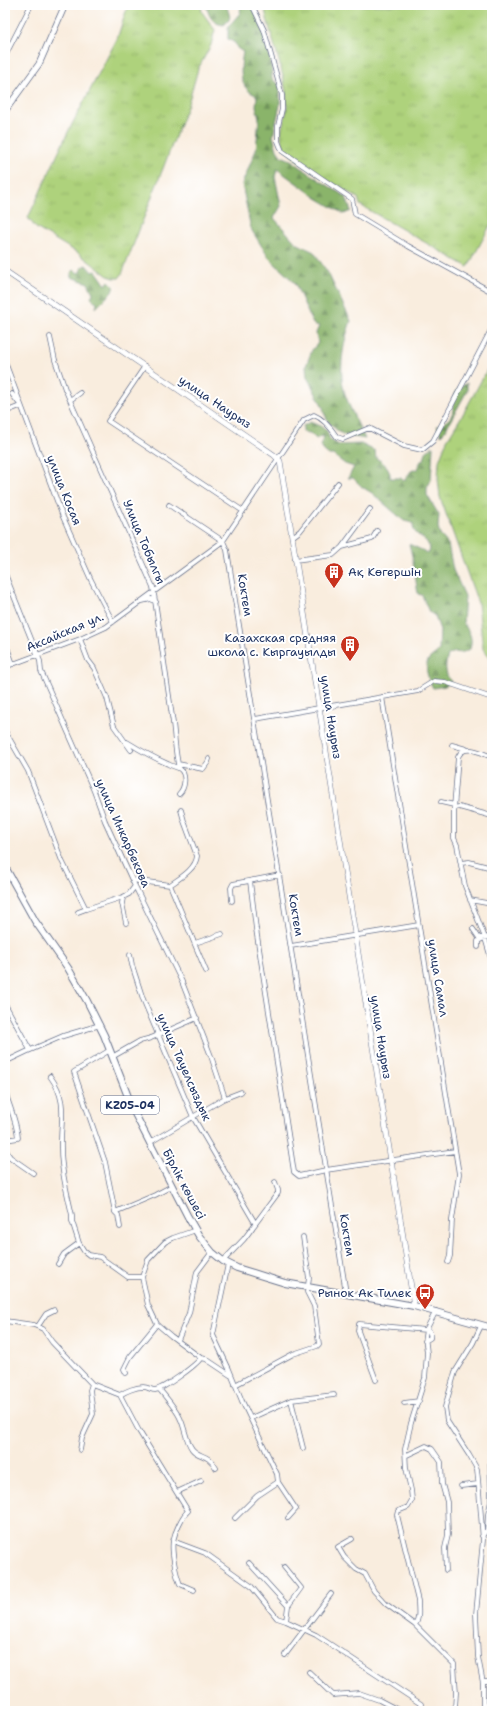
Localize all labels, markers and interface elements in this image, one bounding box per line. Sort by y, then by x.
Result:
street label: улица Наурыз [176,372,254,432]
street label: улица Косая [43,452,85,528]
street label: Улица Тобылгы [119,497,169,587]
building icon: Ақ Көгершін [323,561,345,589]
place label: Ақ Көгершін [348,564,421,580]
street label: Коктем [234,573,256,617]
street label: Аксайская ул. [24,608,106,656]
place label: Казахская средняя школа с. Кыргауылды [208,630,336,660]
building icon: Казахская средняя школа с. Кыргауылды [339,634,361,662]
street label: улица Наурыз [316,674,346,760]
street label: улица Инкарбекова [92,776,154,890]
street label: Коктем [285,893,307,937]
street label: улица Самал [424,938,452,1018]
street label: улица Наурыз [366,994,396,1080]
street label: улица Тауелсыздык [153,1011,215,1124]
road number: KZ05-04 [101,1096,159,1114]
street label: Бірлік көшесі [159,1146,209,1222]
street label: Коктем [336,1213,358,1257]
bus stop icon: Рынок Ак Тилек [414,1282,436,1310]
place label: Рынок Ак Тилек [318,1285,412,1301]

